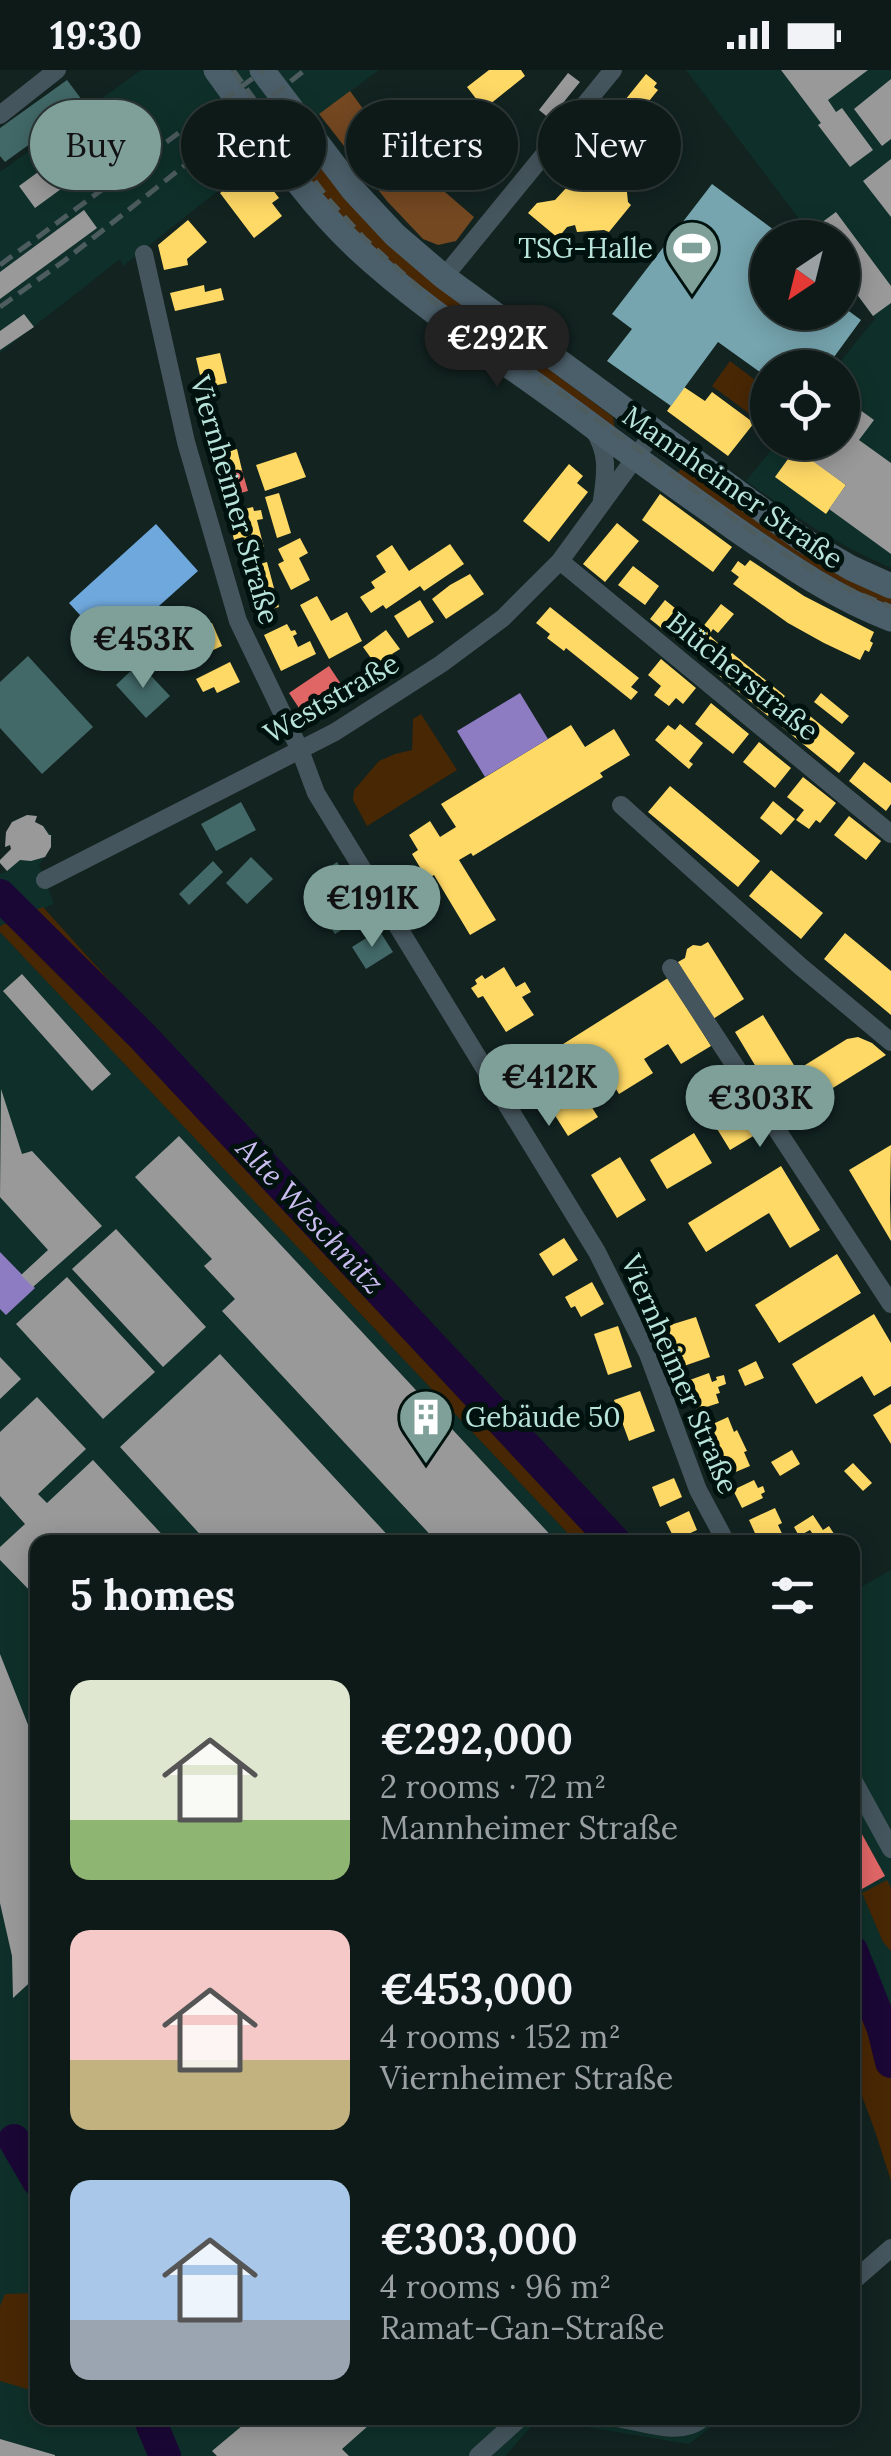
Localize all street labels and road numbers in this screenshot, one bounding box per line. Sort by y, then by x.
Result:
street label: Viernheimer Straße [182,371,288,628]
street label: Mannheimer Straße [616,397,850,577]
street label: Blücherstraße [660,604,826,748]
street label: Weststraße [257,645,405,751]
street label: Viernheimer Straße [613,1248,747,1499]

